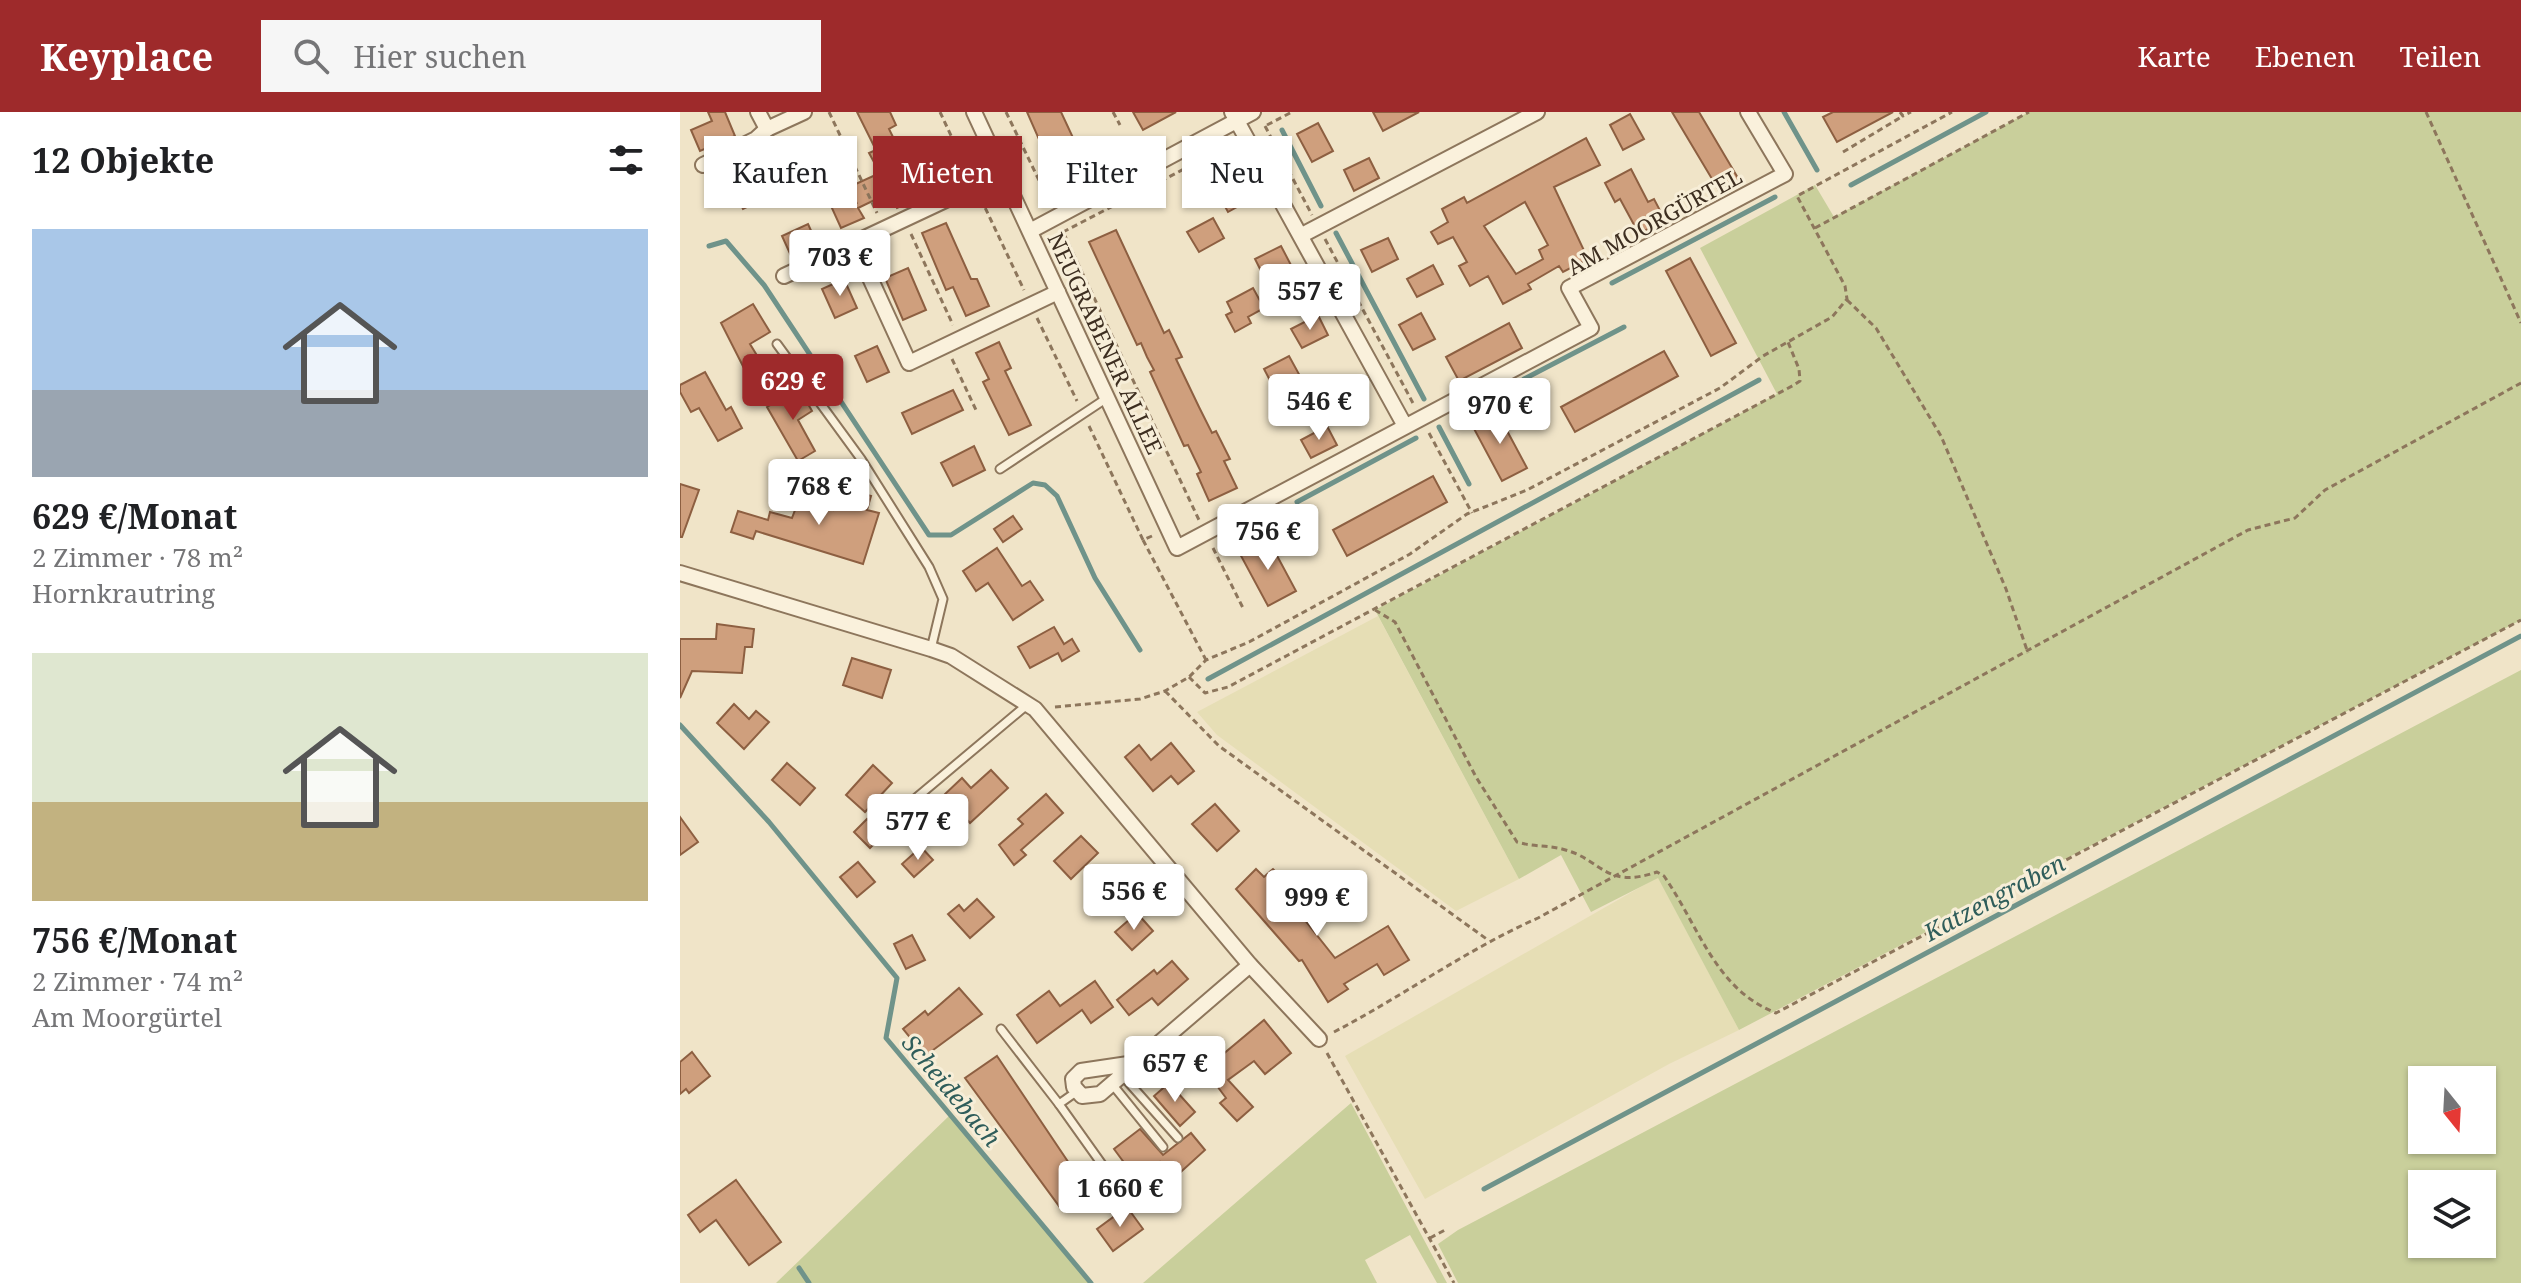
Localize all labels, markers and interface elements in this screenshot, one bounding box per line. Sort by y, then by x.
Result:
search box [261,20,821,92]
text: Keyplace [40,30,213,82]
icon: search [289,34,333,78]
text: Hier suchen [353,36,527,77]
text: Karte [2137,37,2211,75]
text: Ebenen [2255,37,2356,75]
text: Teilen [2400,37,2481,75]
chip: Kaufen [704,136,857,208]
chip: Mieten [873,136,1022,208]
chip: Filter [1038,136,1166,208]
chip: Neu [1182,136,1292,208]
text: 12 Objekte [32,137,214,183]
icon: filters [604,138,648,182]
street label: AM MOORGÜRTEL [1561,160,1747,282]
street label: NEUGRABENER ALLEE [1041,227,1171,459]
pin: 703 € [784,230,896,298]
text: 703 € [807,238,873,274]
pin: 557 € [1254,264,1366,332]
text: 557 € [1277,272,1343,308]
icon: home [268,281,412,425]
pin: 629 € [737,354,849,422]
text: 629 € [760,362,826,398]
pin: 546 € [1263,374,1375,442]
pin: 970 € [1444,378,1556,446]
text: 546 € [1286,382,1352,418]
text: 970 € [1467,386,1533,422]
pin: 768 € [763,459,875,527]
text: 768 € [786,467,852,503]
text: 629 €/Monat [32,493,237,539]
pin: 756 € [1212,504,1324,572]
text: 756 € [1235,512,1301,548]
text: 2 Zimmer · 78 m² [32,539,243,575]
text: Hornkrautring [32,575,215,611]
icon: home [268,705,412,849]
pin: 577 € [862,794,974,862]
text: 577 € [885,802,951,838]
water label: Katzengraben [1917,846,2070,949]
pin: 556 € [1078,864,1190,932]
pin: 999 € [1261,870,1373,938]
text: 556 € [1101,872,1167,908]
text: 999 € [1284,878,1350,914]
text: 756 €/Monat [32,917,237,963]
text: 2 Zimmer · 74 m² [32,963,243,999]
text: Am Moorgürtel [32,999,222,1035]
water label: Scheidebach [895,1027,1009,1153]
pin: 657 € [1119,1036,1231,1104]
text: 657 € [1142,1044,1208,1080]
north arrow [2408,1066,2496,1154]
map controls [2408,1066,2496,1258]
pin: 1 660 € [1046,1161,1194,1229]
text: 1 660 € [1077,1169,1163,1205]
button: layers [2408,1170,2496,1258]

